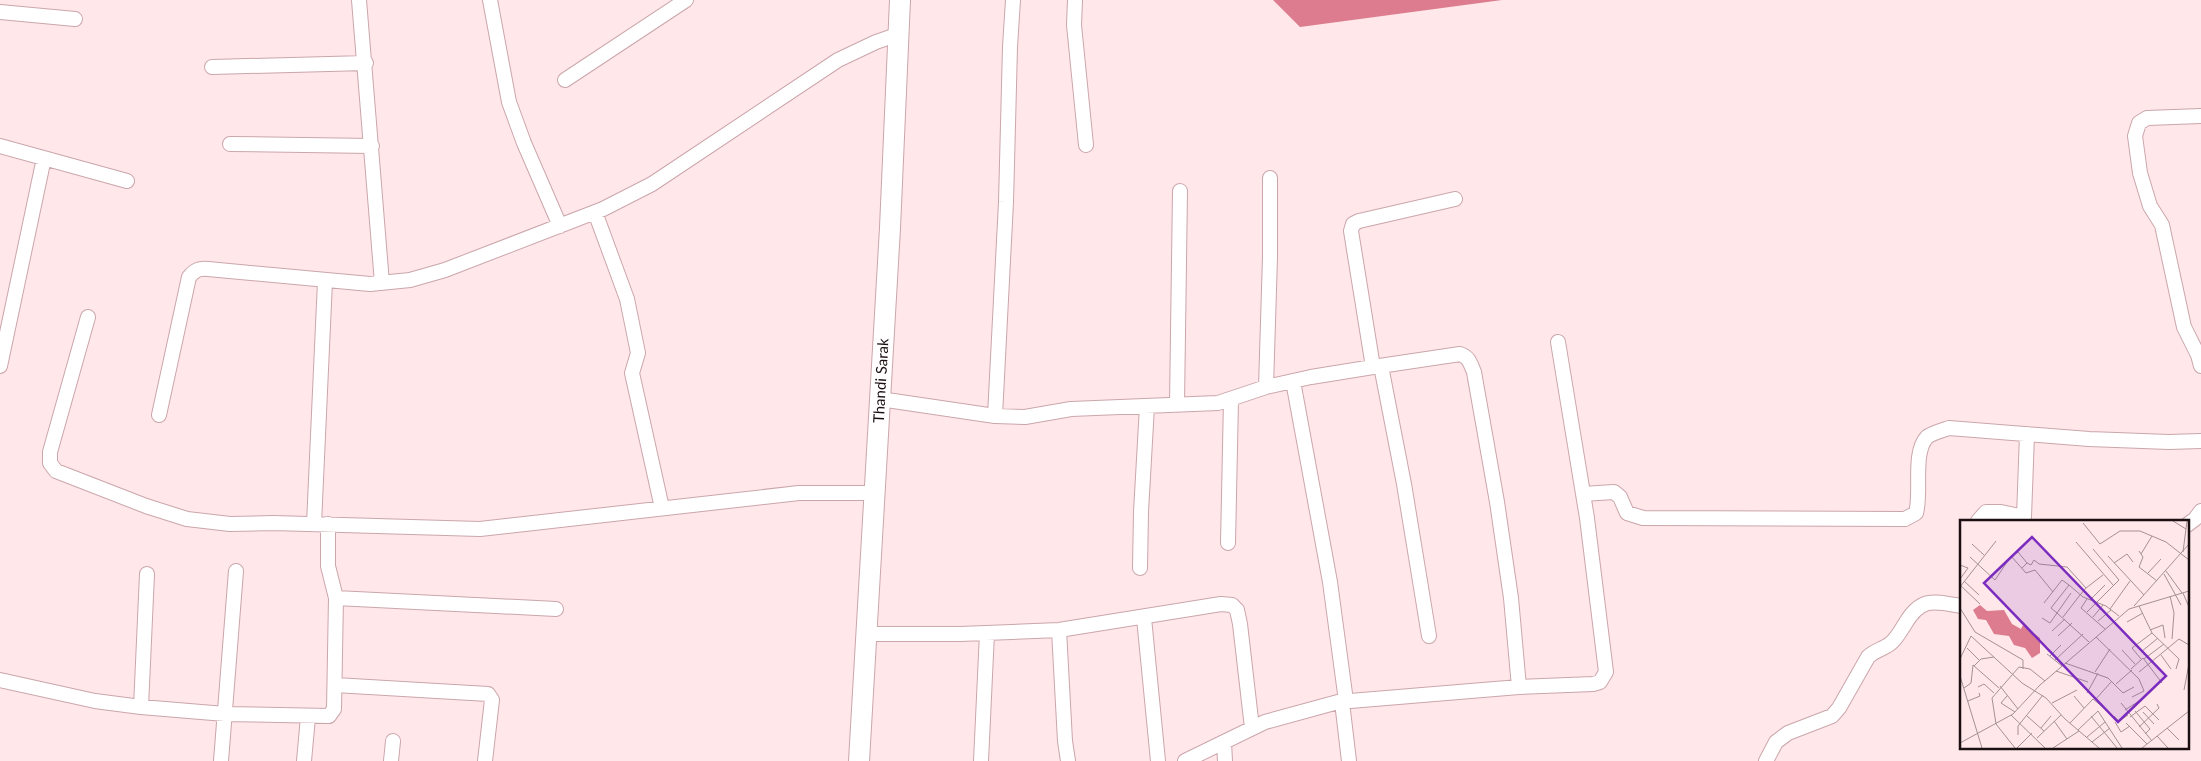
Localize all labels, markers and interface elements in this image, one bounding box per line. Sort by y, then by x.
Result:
street label: Thandi Sarak [869,337,892,423]
inset map [1960,520,2188,748]

